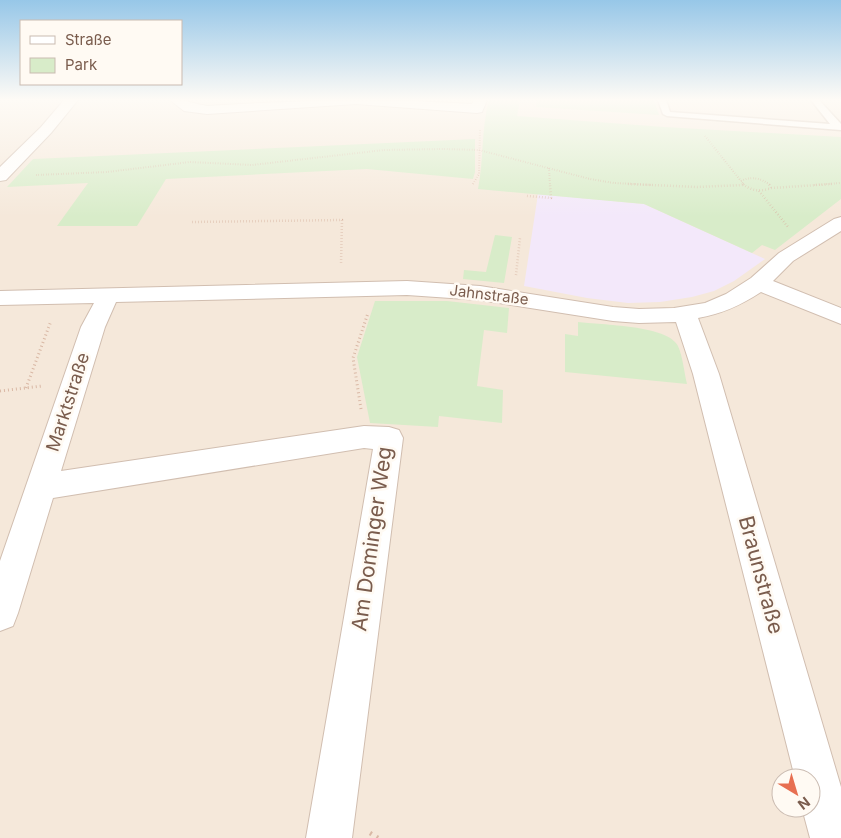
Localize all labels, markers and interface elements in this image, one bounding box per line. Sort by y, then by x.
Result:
legend [20,20,182,85]
text: Straße [65,30,112,49]
text: Park [65,55,98,74]
street label: Jahnstraße [448,280,530,309]
street label: Marktstraße [42,350,93,454]
street label: Am Dominger Weg [346,445,397,633]
street label: Braunstraße [734,513,789,637]
north arrow [771,768,821,818]
text: N [795,794,814,814]

